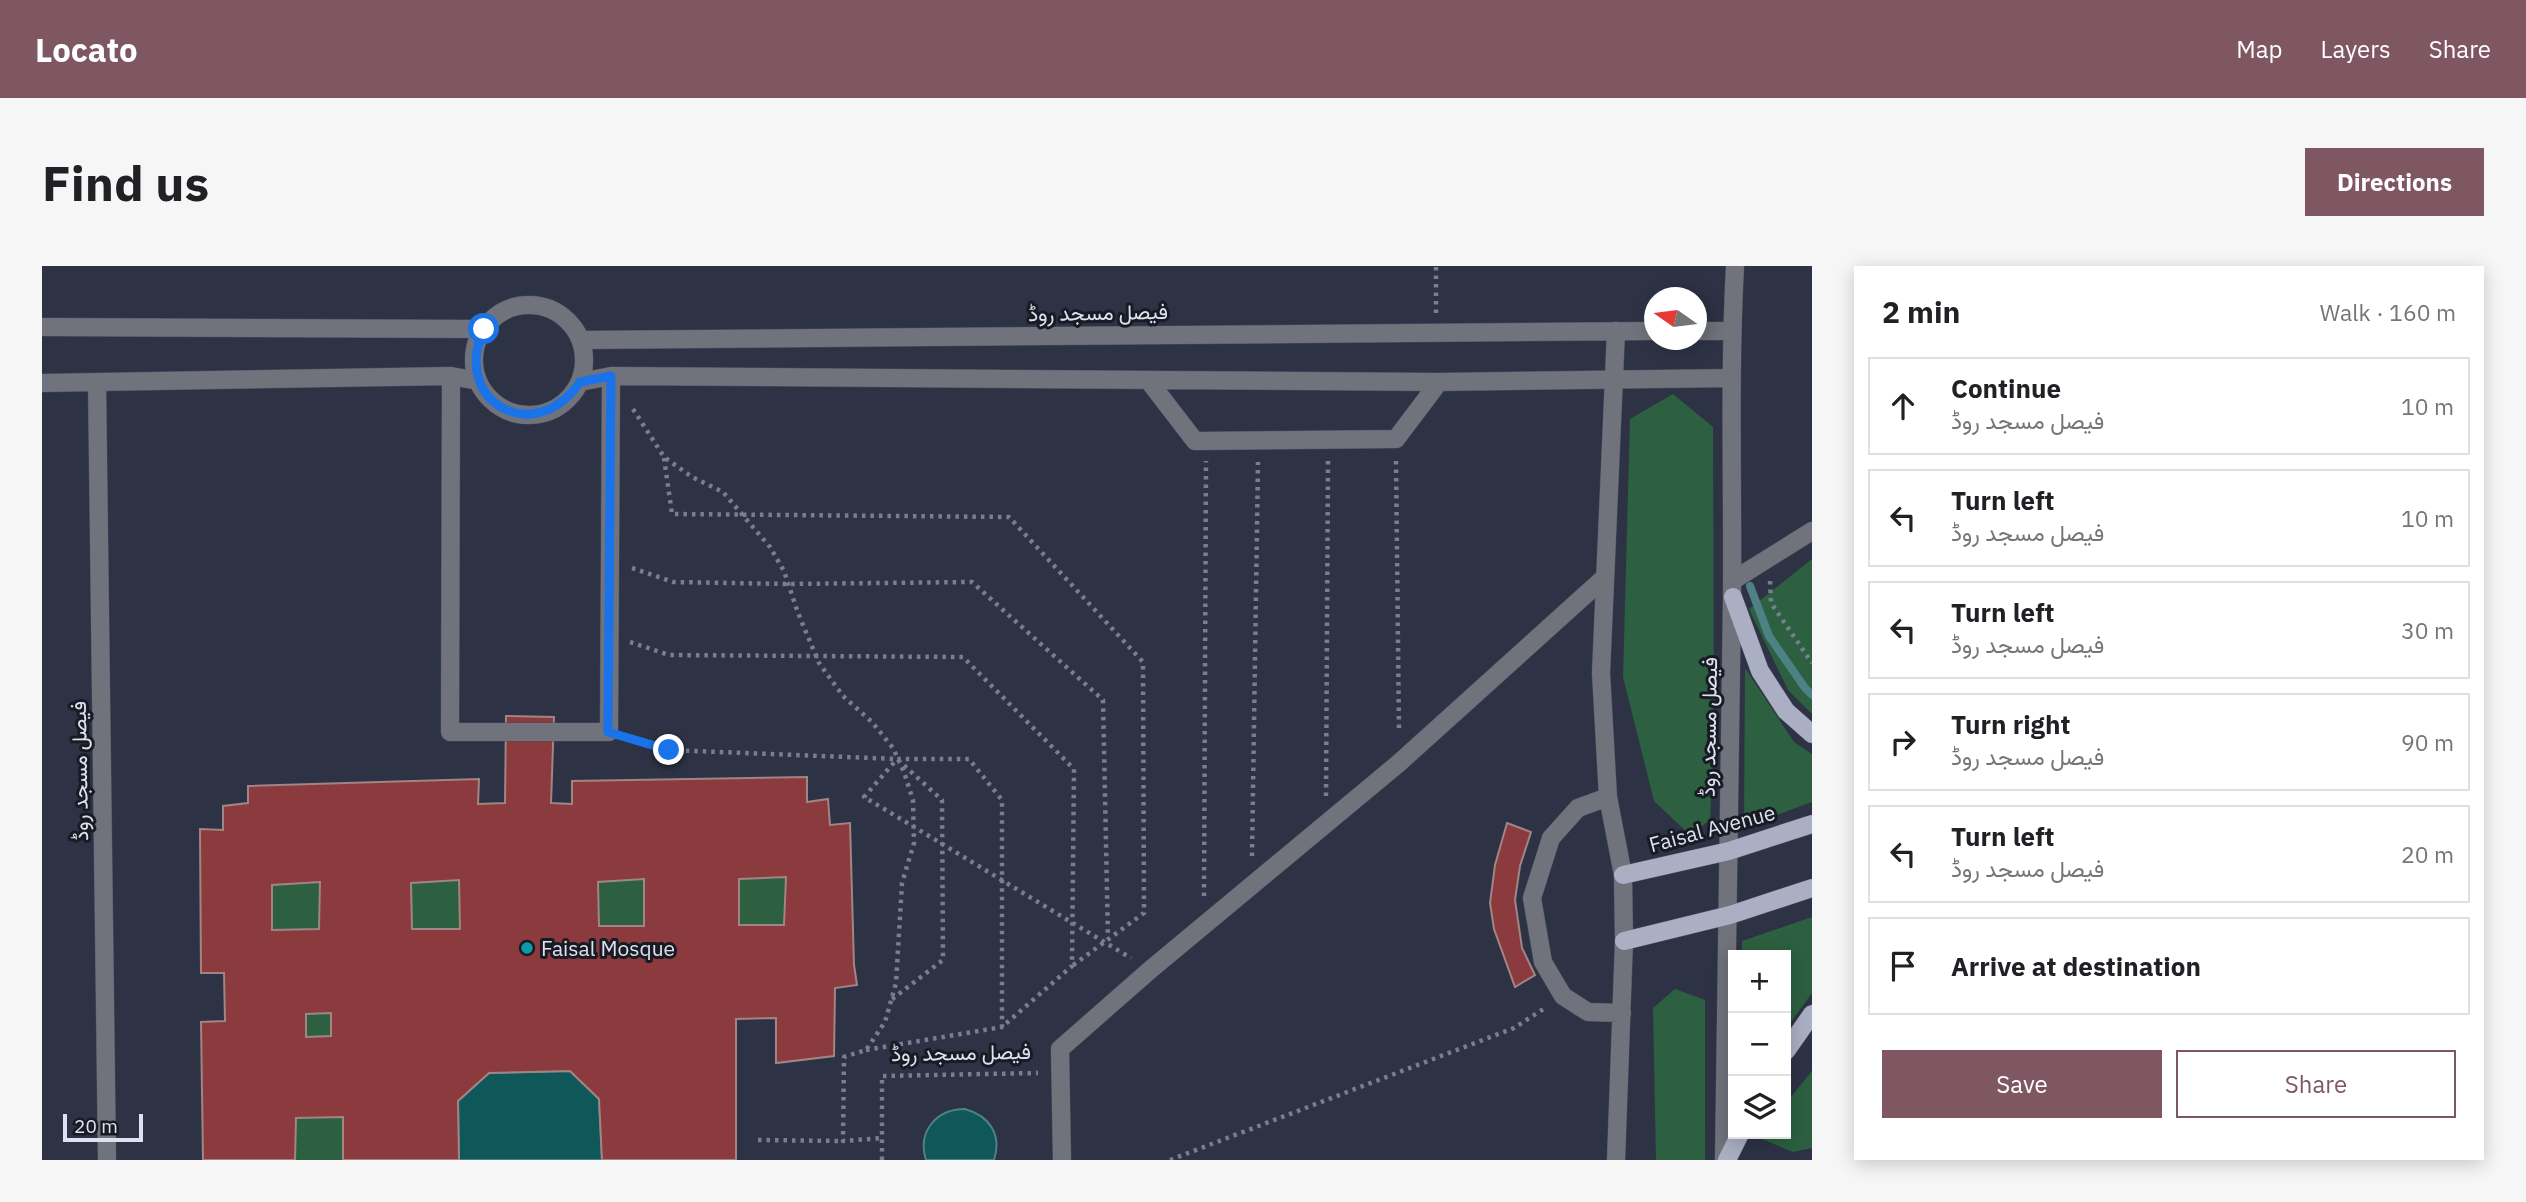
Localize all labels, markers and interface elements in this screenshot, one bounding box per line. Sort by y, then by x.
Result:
text: Locato [35,28,138,71]
text: Map [2236,33,2283,65]
text: Layers [2321,33,2391,65]
text: Share [2429,33,2491,65]
button: Directions [2305,148,2484,216]
text: Find us [42,151,209,214]
north arrow [1644,287,1707,350]
text: 2 min [1882,292,1960,331]
street label: فیصل مسجد روڈ [1028,297,1168,327]
text: Walk · 160 m [2320,297,2456,327]
route start [468,313,499,344]
text: Continue [1951,371,2061,405]
icon: ahead [1884,387,1922,425]
text: 10 m [2401,391,2454,421]
text: فیصل مسجد روڈ [1951,405,2104,435]
text: Turn left [1951,483,2054,517]
icon: left [1884,499,1922,537]
text: 10 m [2401,503,2454,533]
text: فیصل مسجد روڈ [1951,517,2104,547]
text: Turn left [1951,595,2054,629]
icon: left [1884,611,1922,649]
text: 30 m [2401,615,2454,645]
text: فیصل مسجد روڈ [1951,629,2104,659]
street label: فیصل مسجد روڈ [1693,657,1723,797]
street label: فیصل مسجد روڈ [64,701,94,841]
text: Turn right [1951,707,2070,741]
icon: right [1884,723,1922,761]
text: 90 m [2401,727,2454,757]
route end [653,734,684,765]
text: فیصل مسجد روڈ [1951,741,2104,771]
street label: Faisal Avenue [1646,798,1778,858]
text: Turn left [1951,819,2054,853]
icon: left [1884,835,1922,873]
text: 20 m [2401,839,2454,869]
text: فیصل مسجد روڈ [1951,853,2104,883]
place label: Faisal Mosque [541,934,675,962]
marker: Faisal Mosque [519,940,535,956]
icon: arrive [1884,947,1922,985]
text: Arrive at destination [1951,949,2201,983]
map controls [1728,950,1791,1139]
button: + [1728,950,1791,1013]
button: − [1728,1013,1791,1076]
street label: فیصل مسجد روڈ [891,1037,1031,1067]
button: Save [1882,1050,2162,1118]
button: Share [2176,1050,2456,1118]
button: layers [1728,1076,1791,1139]
scale bar [63,1111,144,1143]
text: 20 m [74,1114,118,1138]

